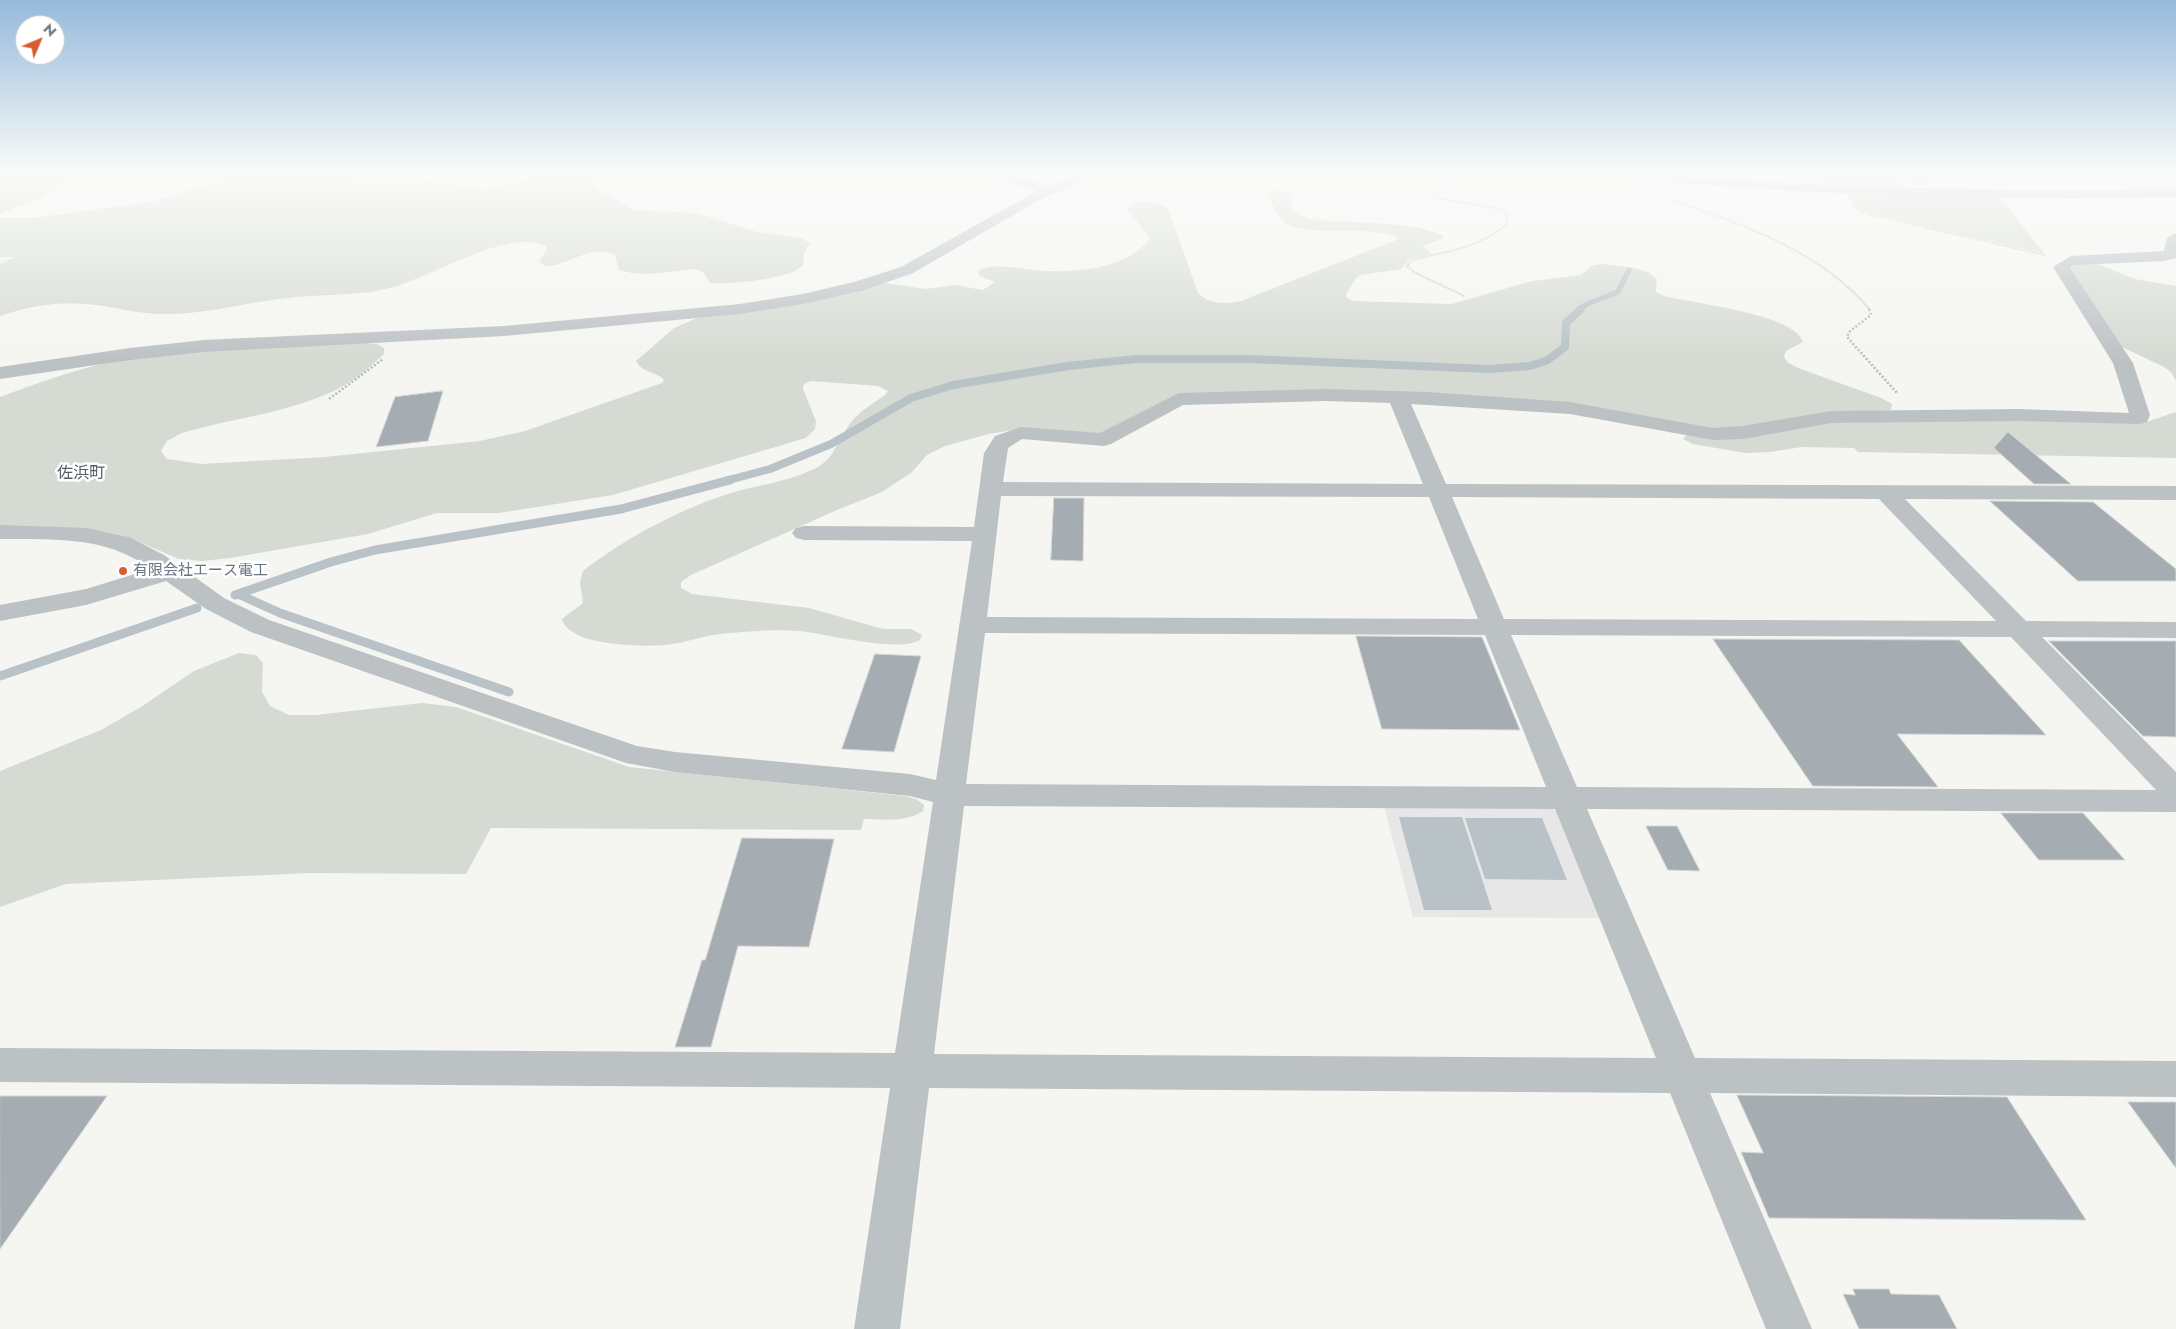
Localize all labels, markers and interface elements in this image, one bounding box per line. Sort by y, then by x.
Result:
north arrow [15,15,65,65]
text: N [39,19,61,41]
district label: 佐浜町 [57,464,105,484]
place label: 有限会社エース電工 [133,562,268,580]
marker: 有限会社エース電工 [117,565,129,577]

